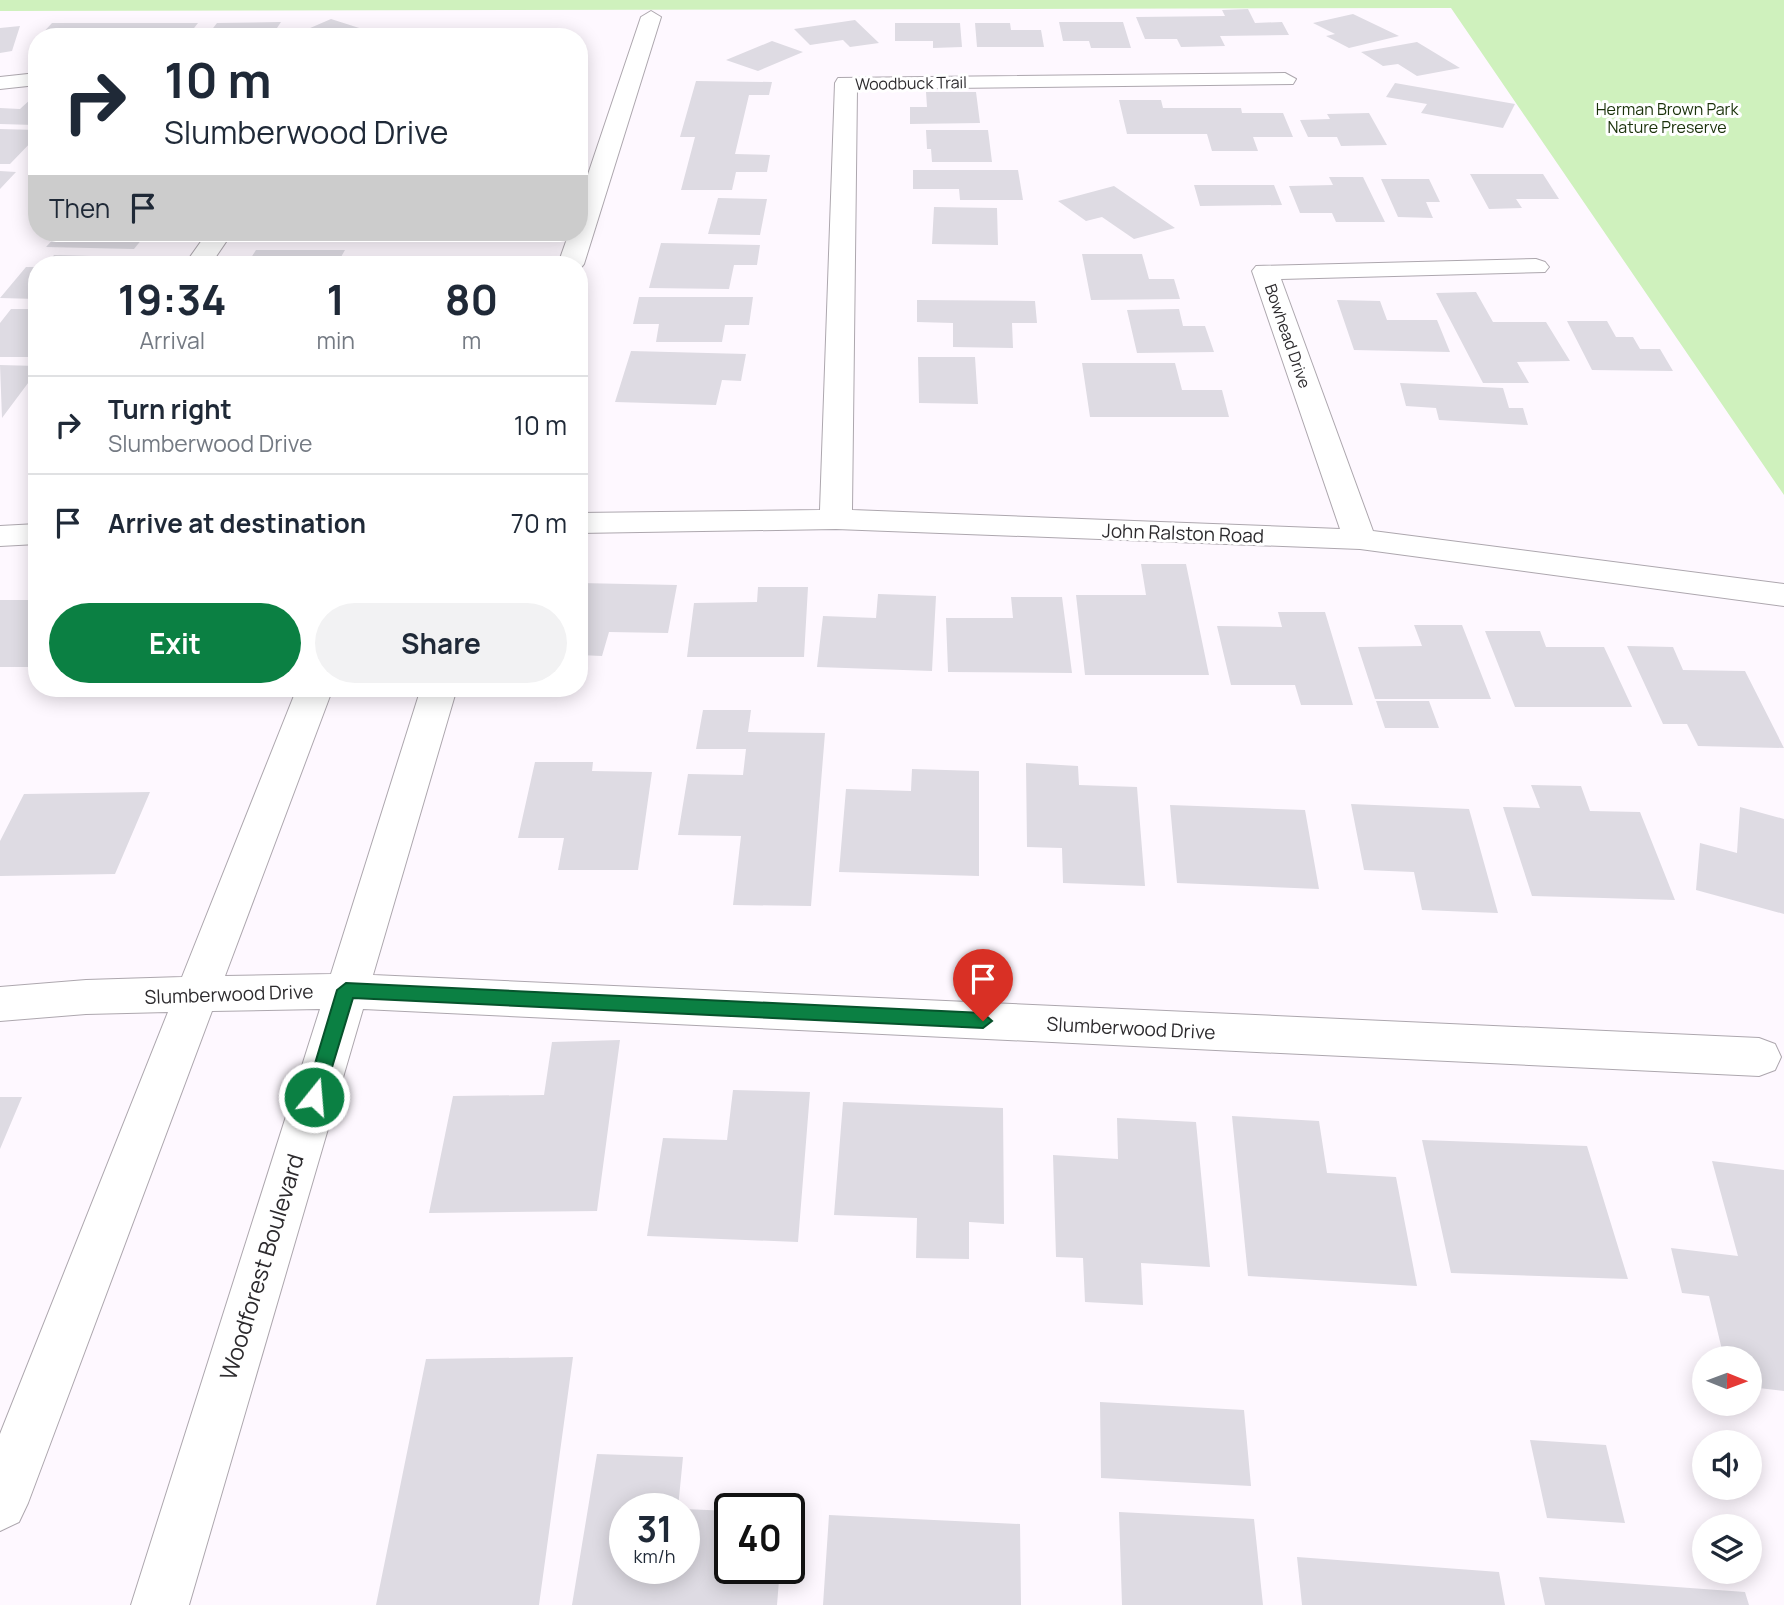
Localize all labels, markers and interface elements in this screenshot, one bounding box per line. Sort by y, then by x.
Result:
text: 10 m [164,46,272,113]
icon: right [49,56,140,147]
street label: Woodbuck Trail [855,71,967,95]
park label: Herman Brown Park Nature Preserve [1596,98,1739,138]
text: Slumberwood Drive [164,110,448,154]
icon: arrive [124,189,162,227]
text: Then [49,190,110,226]
text: 19:34 [118,270,227,328]
text: 1 [327,270,345,328]
text: 80 [445,270,498,328]
street label: Bowhead Drive [1260,281,1316,391]
text: Arrival [139,324,205,356]
text: min [316,324,355,356]
text: m [462,324,481,356]
text: Turn right [108,391,232,427]
icon: right [49,406,87,444]
text: 10 m [514,407,567,443]
text: Slumberwood Drive [108,427,312,459]
icon: arrive [49,504,87,542]
text: Arrive at destination [108,505,366,541]
text: 70 m [511,505,567,541]
street label: John Ralston Road [1102,517,1264,549]
button: Exit [49,603,301,683]
button: Share [315,603,567,683]
pin [953,949,1013,1021]
icon: arrive [964,960,1002,998]
street label: Slumberwood Drive [144,978,314,1010]
street label: Slumberwood Drive [1046,1011,1216,1045]
position arrow [277,1060,351,1134]
street label: Woodforest Boulevard [211,1150,311,1384]
north arrow [1692,1346,1762,1416]
map controls [1692,1346,1762,1584]
button: sound [1692,1430,1762,1500]
speed limit sign: 40 [714,1493,805,1584]
text: 31 [637,1505,672,1553]
button: layers [1692,1514,1762,1584]
text: km/h [634,1544,675,1568]

